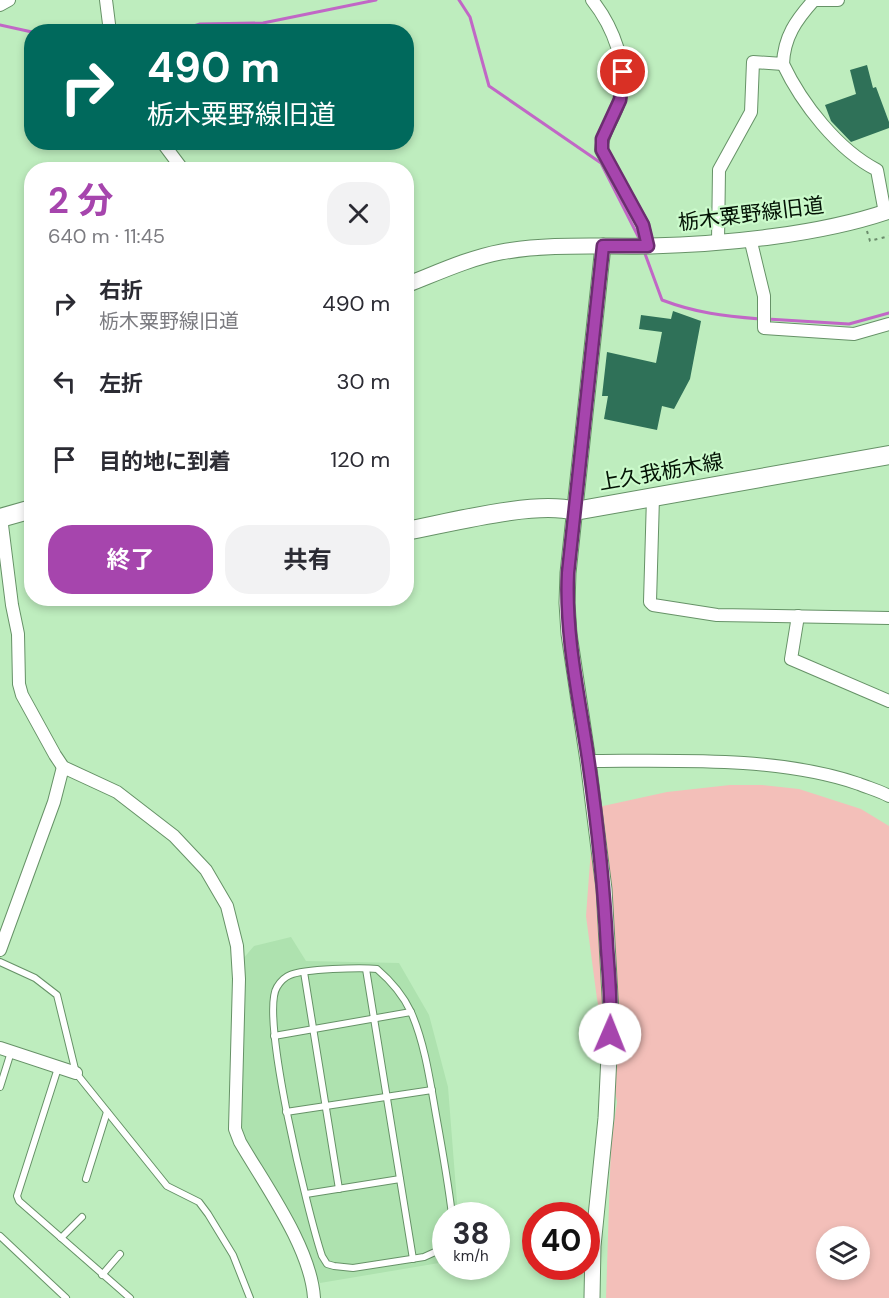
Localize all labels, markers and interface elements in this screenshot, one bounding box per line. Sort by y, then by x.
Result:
text: 490 m [147,40,280,95]
pin [597,46,648,97]
icon: right [48,48,126,126]
icon: arrive [606,55,639,88]
text: 栃木粟野線旧道 [147,97,336,132]
text: 2 分 [48,177,113,224]
button: close [327,182,390,245]
street label: 栃木粟野線旧道 [676,191,826,237]
text: 640 m · 11:45 [48,223,165,249]
text: 右折 [99,276,143,305]
icon: right [48,287,81,320]
text: 490 m [322,289,390,318]
text: 栃木粟野線旧道 [99,308,239,334]
icon: left [48,365,81,398]
text: 30 m [336,367,390,396]
text: 左折 [99,369,143,398]
icon: arrive [48,443,81,476]
text: 120 m [330,445,390,474]
text: 目的地に到着 [99,447,231,476]
street label: 上久我栃木線 [597,447,725,497]
button: 終了 [48,525,213,594]
button: 共有 [225,525,390,594]
position arrow [578,1002,642,1066]
speed limit sign: 40 [522,1202,600,1280]
text: 38 [452,1214,490,1253]
map controls [816,1226,870,1280]
button: layers [816,1226,870,1280]
text: km/h [453,1246,489,1266]

